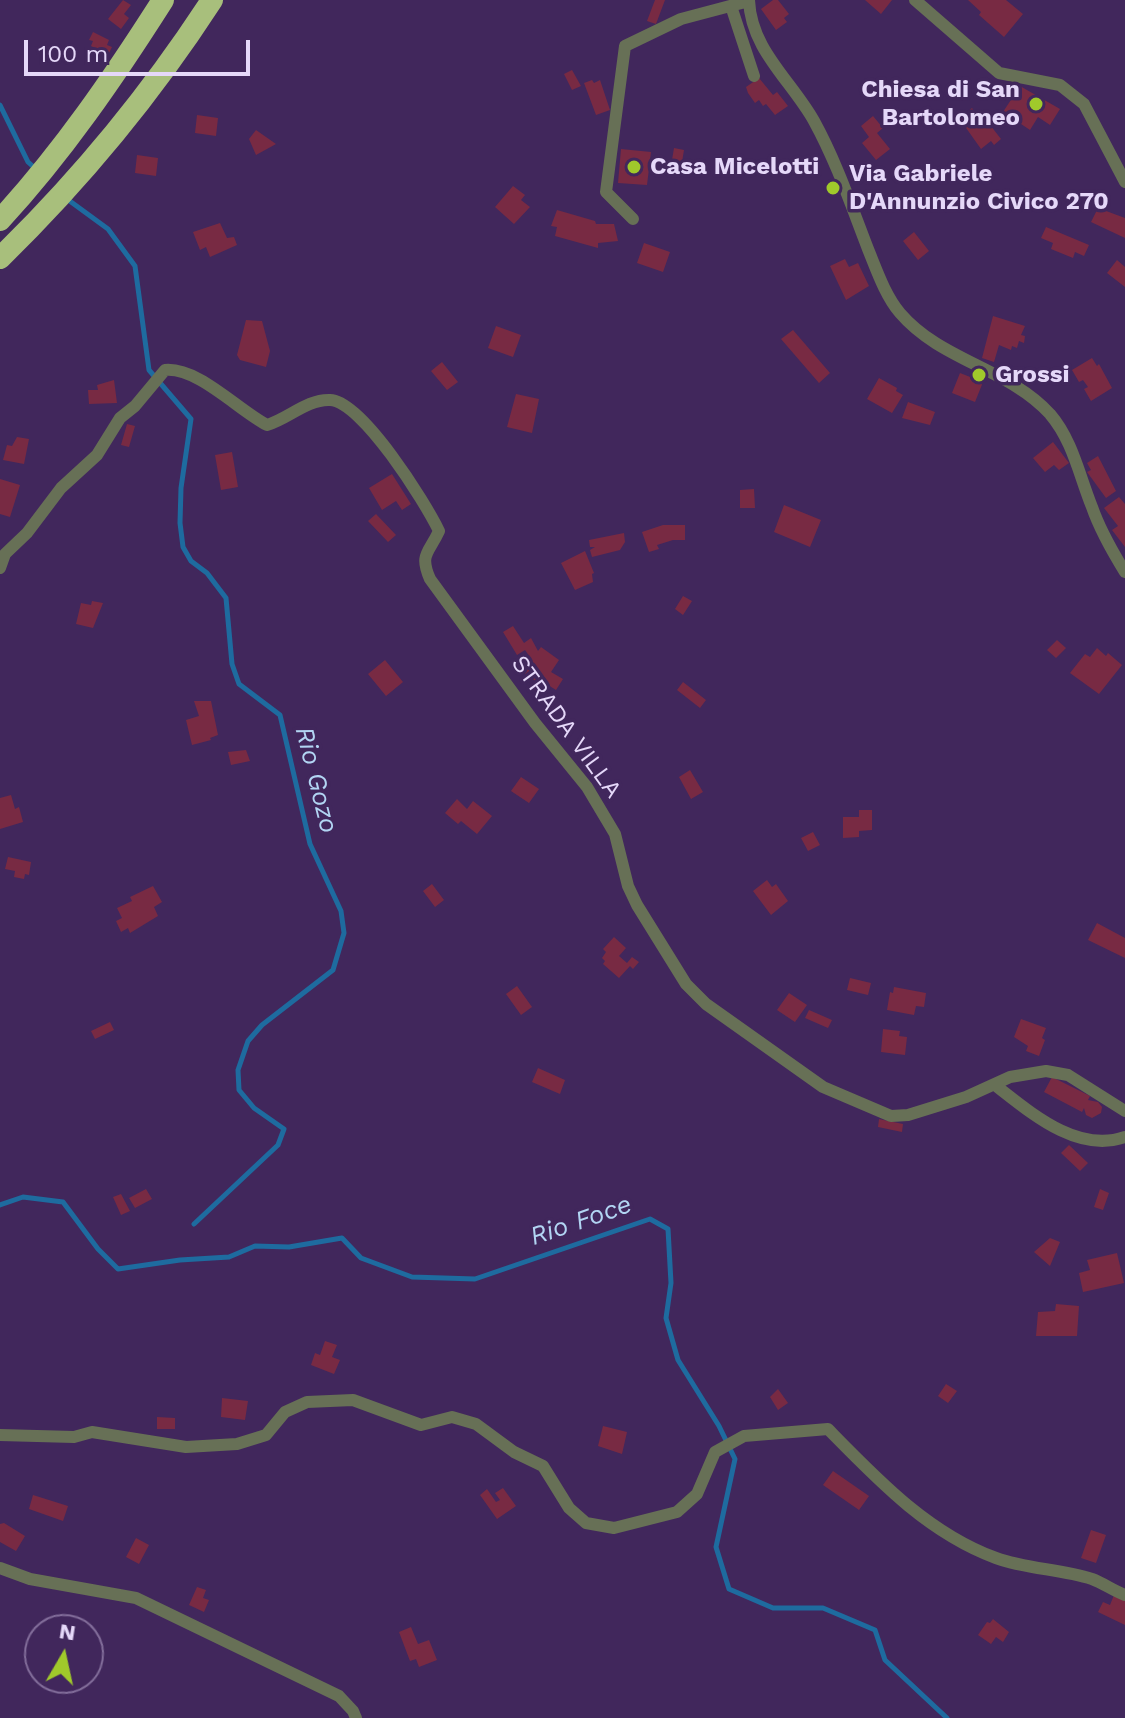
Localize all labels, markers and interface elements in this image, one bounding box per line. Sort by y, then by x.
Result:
scale bar [28,24,254,74]
text: 100 m [38,40,108,68]
place label: Chiesa di San Bartolomeo [861,76,1020,132]
marker: Chiesa di San Bartolomeo [1027,95,1045,113]
place label: Casa Micelotti [650,153,819,181]
marker: Casa Micelotti [625,158,643,176]
place label: Via Gabriele D'Annunzio Civico 270 [849,160,1109,216]
marker: Via Gabriele D'Annunzio Civico 270 [824,179,842,197]
place label: Grossi [995,361,1069,389]
marker: Grossi [970,366,988,384]
street label: STRADA VILLA [505,650,627,804]
water label: Rio Gozo [288,723,344,837]
water label: Rio Foce [526,1189,636,1253]
north arrow [24,1614,104,1694]
text: N [58,1618,78,1645]

